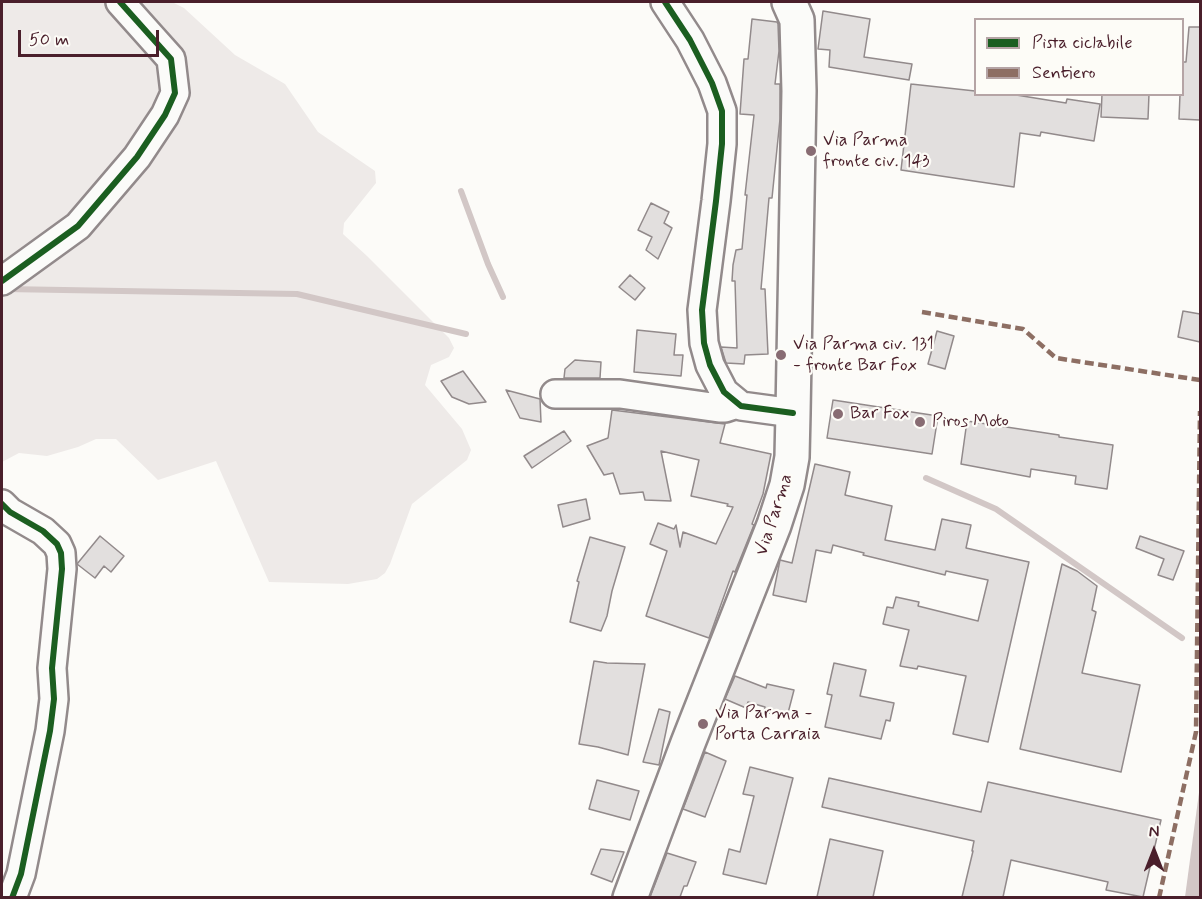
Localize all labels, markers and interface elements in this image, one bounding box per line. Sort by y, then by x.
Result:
scale bar [21,18,162,56]
legend [974,18,1184,96]
text: 50 m [29,28,69,52]
text: Pista ciclabile [1032,31,1133,55]
text: Sentiero [1032,61,1096,85]
place label: Via Parma fronte civ. 143 [823,130,930,172]
marker: Via Parma fronte civ. 143 [804,144,818,158]
place label: Via Parma civ. 131 - fronte Bar Fox [793,334,934,376]
marker: Via Parma civ. 131 - fronte Bar Fox [774,348,788,362]
place label: Bar Fox [850,403,909,425]
marker: Bar Fox [831,407,845,421]
place label: Piros Moto [932,411,1009,433]
marker: Piros Moto [913,415,927,429]
street label: Via Parma [752,471,798,559]
place label: Via Parma - Porta Carraia [715,703,821,746]
marker: Via Parma - Porta Carraia [696,717,710,731]
north arrow [1124,821,1184,881]
text: N [1149,822,1159,843]

